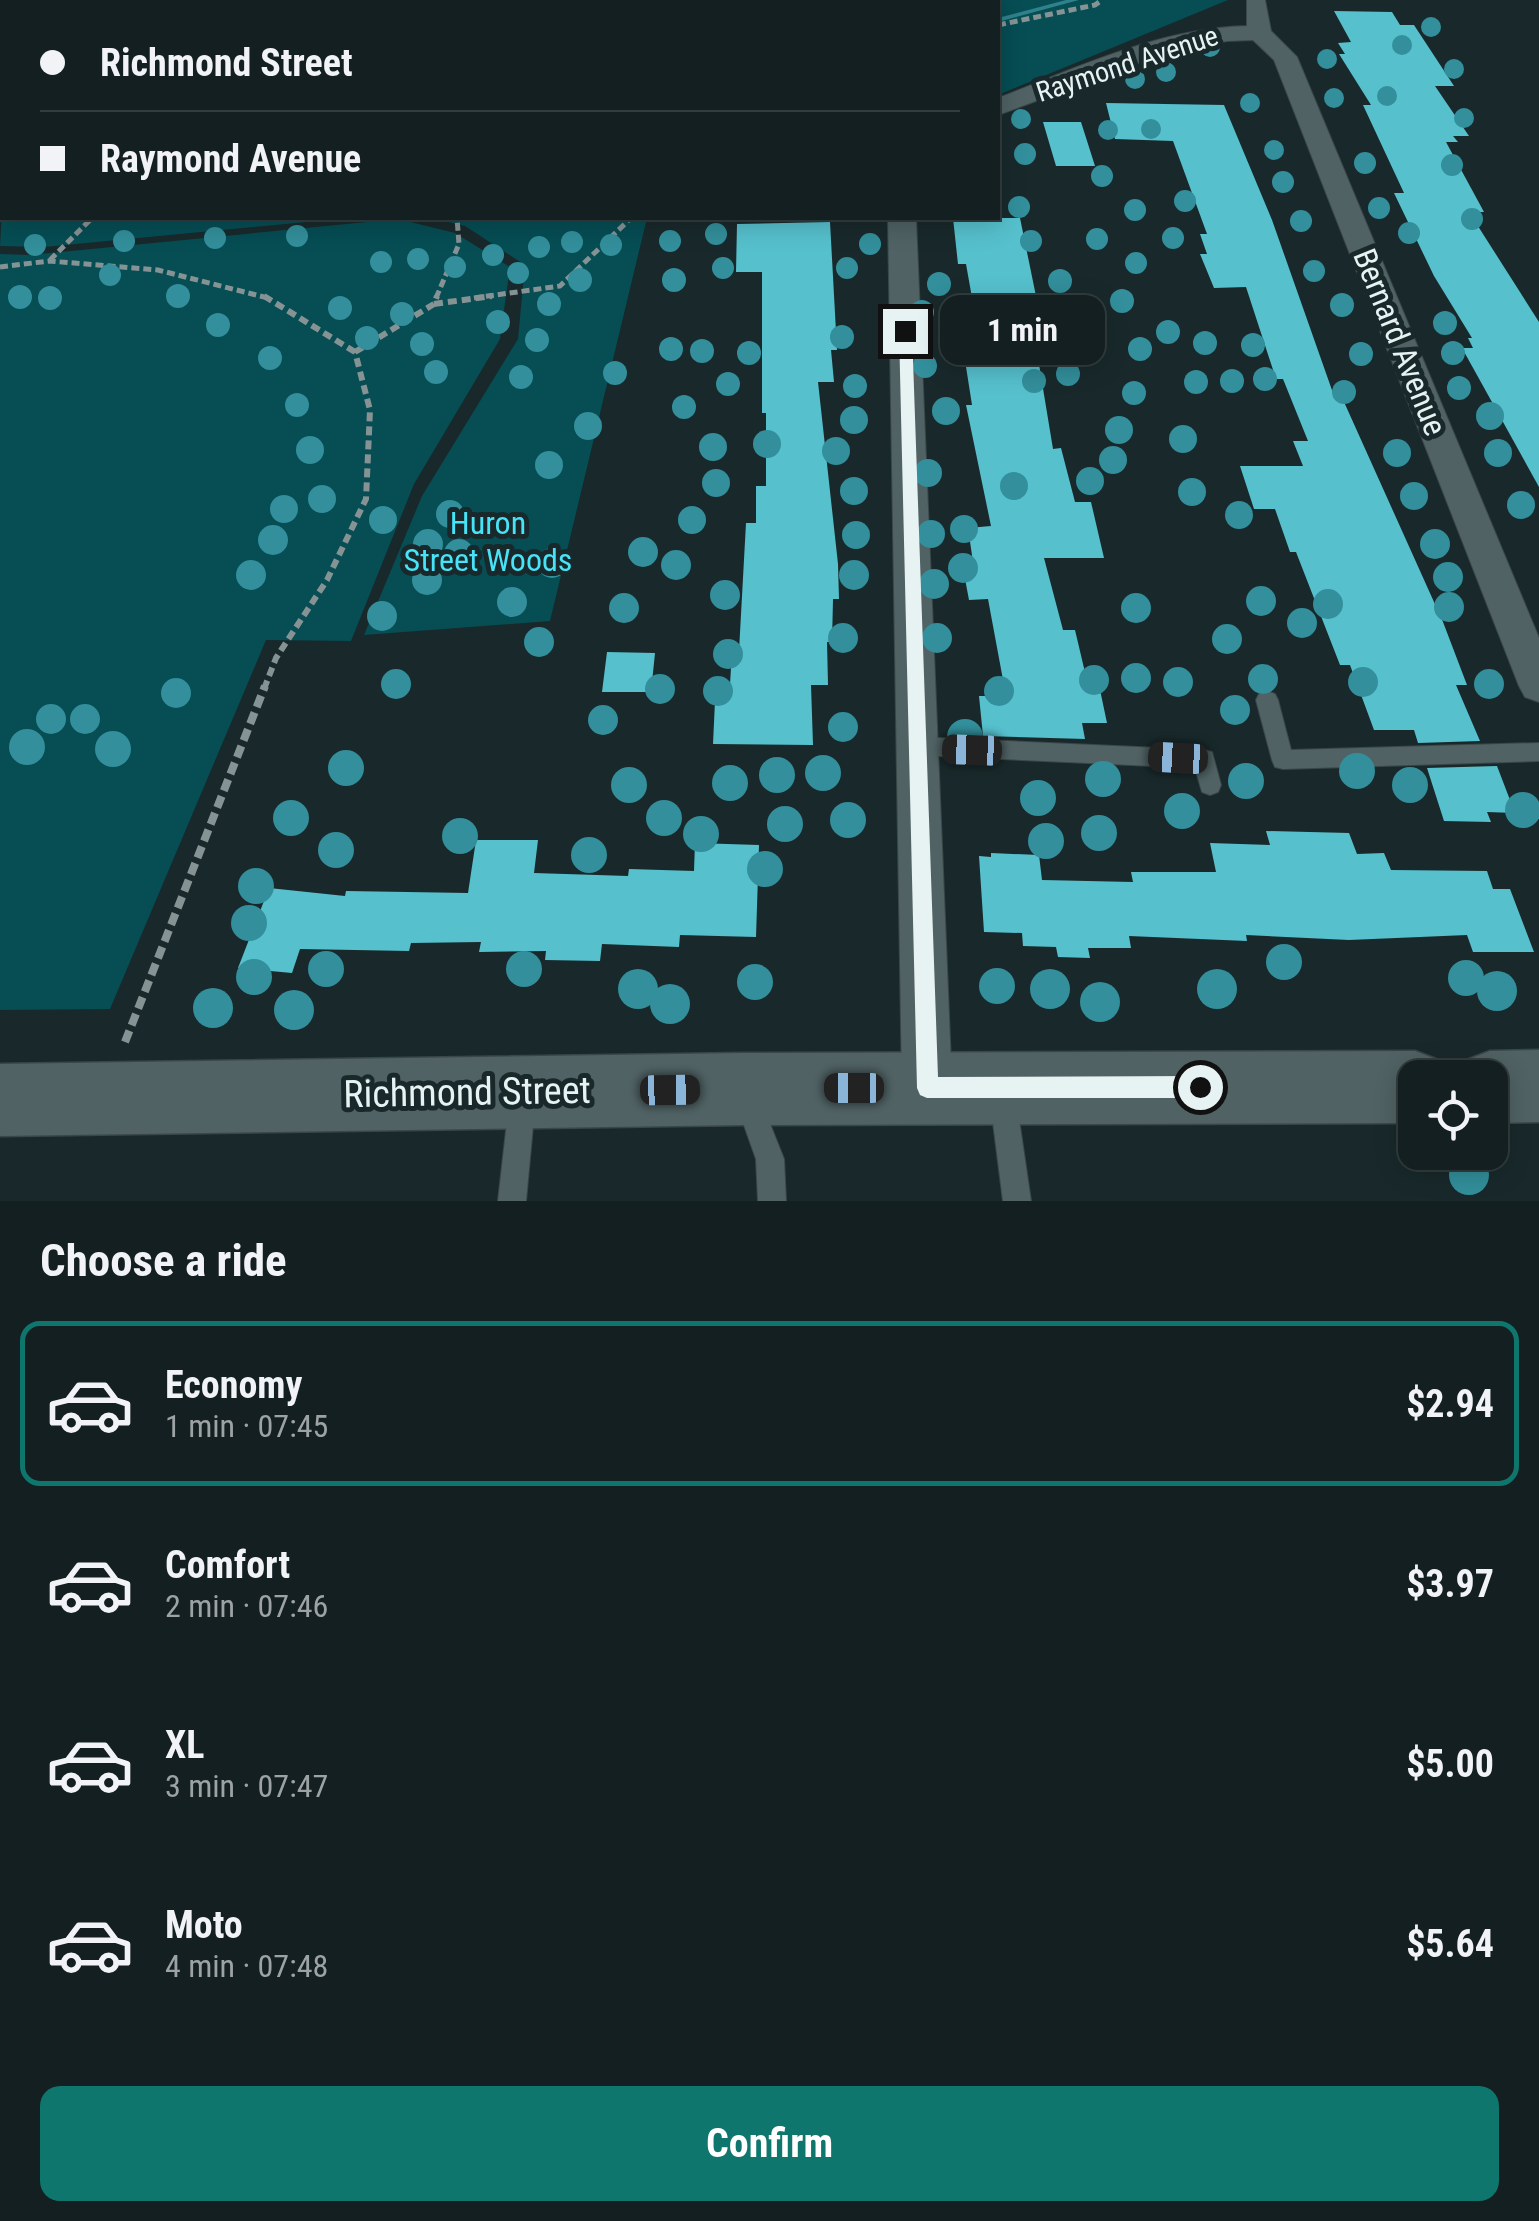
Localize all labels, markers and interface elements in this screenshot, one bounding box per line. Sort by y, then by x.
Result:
street label: Raymond Avenue [1032,19,1222,109]
text: Richmond Street [100,41,353,85]
text: Raymond Avenue [100,137,361,181]
street label: Bernard Avenue [1345,243,1455,441]
callout: 1 min [940,296,1105,366]
route end [883,309,928,354]
text: 1 min [987,311,1058,349]
park label: Huron Street Woods [404,504,572,579]
car [941,734,1003,766]
car [1147,741,1209,775]
map controls [1398,1060,1508,1170]
button: locate [1398,1060,1508,1170]
route start [1178,1065,1223,1110]
street label: Richmond Street [343,1068,591,1116]
car [824,1073,884,1103]
car [640,1074,700,1106]
text: Choose a ride [40,1234,287,1287]
icon: car [45,1359,135,1449]
text: Economy [165,1363,302,1407]
text: $2.94 [1406,1382,1494,1426]
text: 1 min · 07:45 [165,1407,328,1445]
icon: car [45,1539,135,1629]
text: Comfort [165,1543,290,1587]
text: $3.97 [1406,1562,1494,1606]
text: 2 min · 07:46 [165,1587,328,1625]
icon: car [45,1719,135,1809]
text: XL [165,1723,204,1767]
text: $5.00 [1406,1742,1494,1786]
text: 3 min · 07:47 [165,1767,328,1805]
icon: car [45,1899,135,1989]
text: Moto [165,1903,243,1947]
text: $5.64 [1406,1922,1494,1966]
text: 4 min · 07:48 [165,1947,328,1985]
button: Confirm [40,2086,1499,2201]

